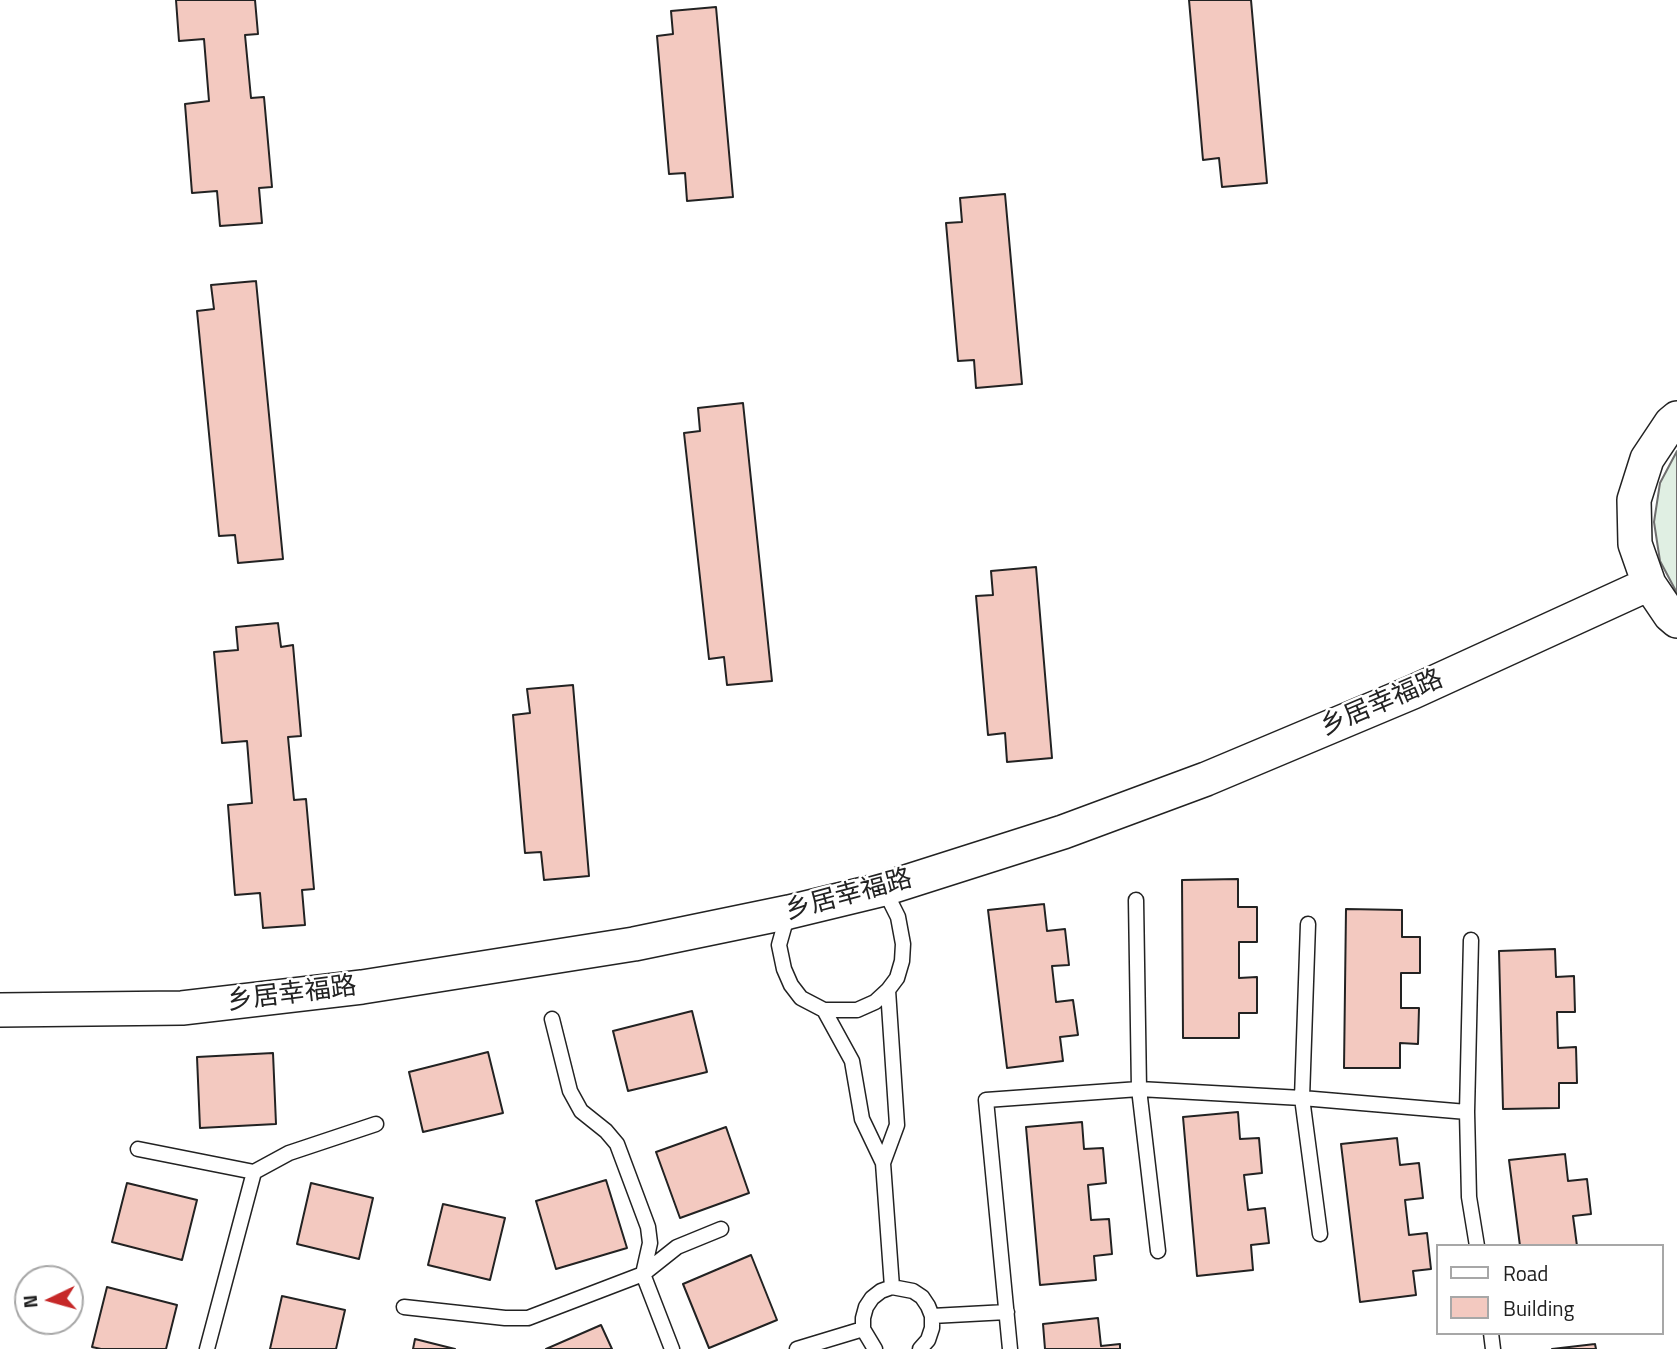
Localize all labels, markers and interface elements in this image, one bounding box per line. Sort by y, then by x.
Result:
street label: 乡居幸福路 [1316,664,1448,744]
street label: 乡居幸福路 [782,864,916,928]
street label: 乡居幸福路 [226,972,358,1018]
legend [1436,1244,1663,1335]
text: Road [1503,1257,1548,1289]
north arrow [14,1265,84,1335]
text: Building [1503,1292,1574,1324]
text: N [15,1294,45,1310]

